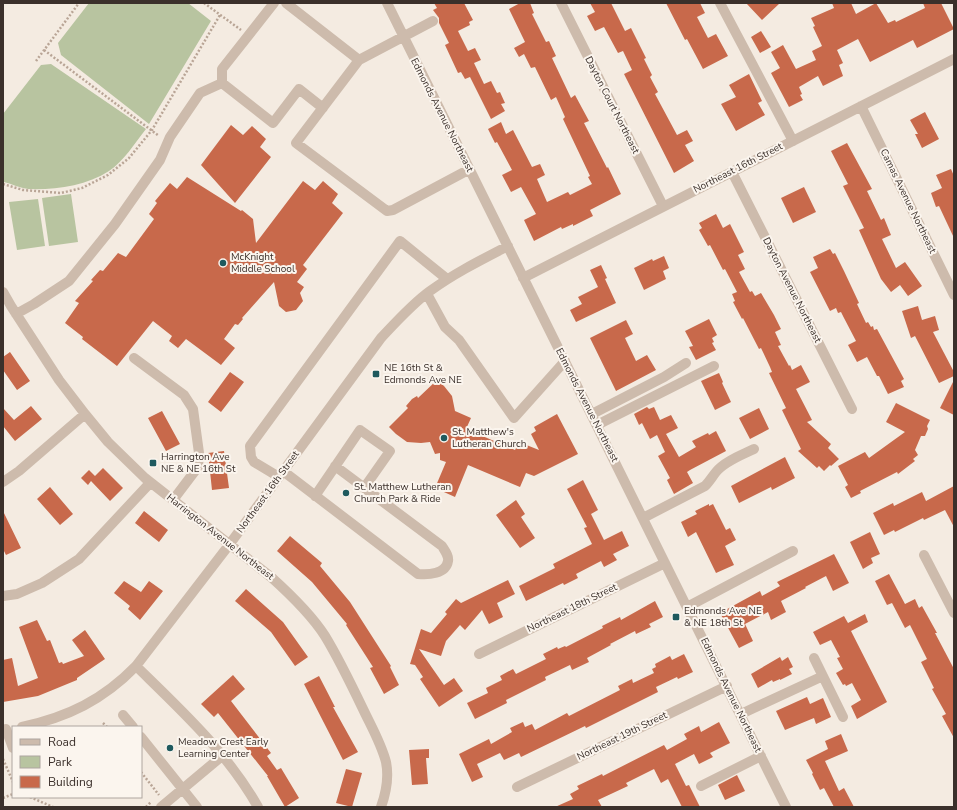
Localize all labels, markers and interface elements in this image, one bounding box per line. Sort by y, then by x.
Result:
street label: Dayton Court Northeast [581,54,643,157]
street label: Edmonds Avenue Northeast [407,56,477,175]
street label: Northeast 16th Street [691,139,785,197]
street label: Camas Avenue Northeast [877,146,940,256]
street label: Dayton Avenue Northeast [759,235,825,346]
place label: McKnight Middle School [231,250,295,276]
marker: McKnight Middle School [218,258,228,268]
street label: Edmonds Avenue Northeast [552,346,622,465]
place label: NE 16th St & Edmonds Ave NE [384,361,462,387]
marker: NE 16th St & Edmonds Ave NE [371,369,381,379]
place label: St. Matthew's Lutheran Church [452,425,526,451]
marker: St. Matthew's Lutheran Church [439,433,449,443]
street label: Northeast 16th Street [233,448,303,536]
place label: Harrington Ave NE & NE 16th St [161,450,236,476]
marker: Harrington Ave NE & NE 16th St [148,458,158,468]
place label: St. Matthew Lutheran Church Park & Ride [354,480,451,506]
marker: St. Matthew Lutheran Church Park & Ride [341,488,351,498]
street label: Harrington Avenue Northeast [163,491,277,584]
street label: Northeast 18th Street [525,580,620,636]
place label: Edmonds Ave NE & NE 18th St [684,604,762,630]
marker: Edmonds Ave NE & NE 18th St [671,612,681,622]
street label: Edmonds Avenue Northeast [697,635,765,755]
street label: Northeast 19th Street [575,708,670,764]
legend [12,726,142,798]
text: Road [48,734,76,750]
place label: Meadow Crest Early Learning Center [178,735,269,761]
marker: Meadow Crest Early Learning Center [165,743,175,753]
text: Park [48,754,73,770]
text: Building [48,774,93,790]

